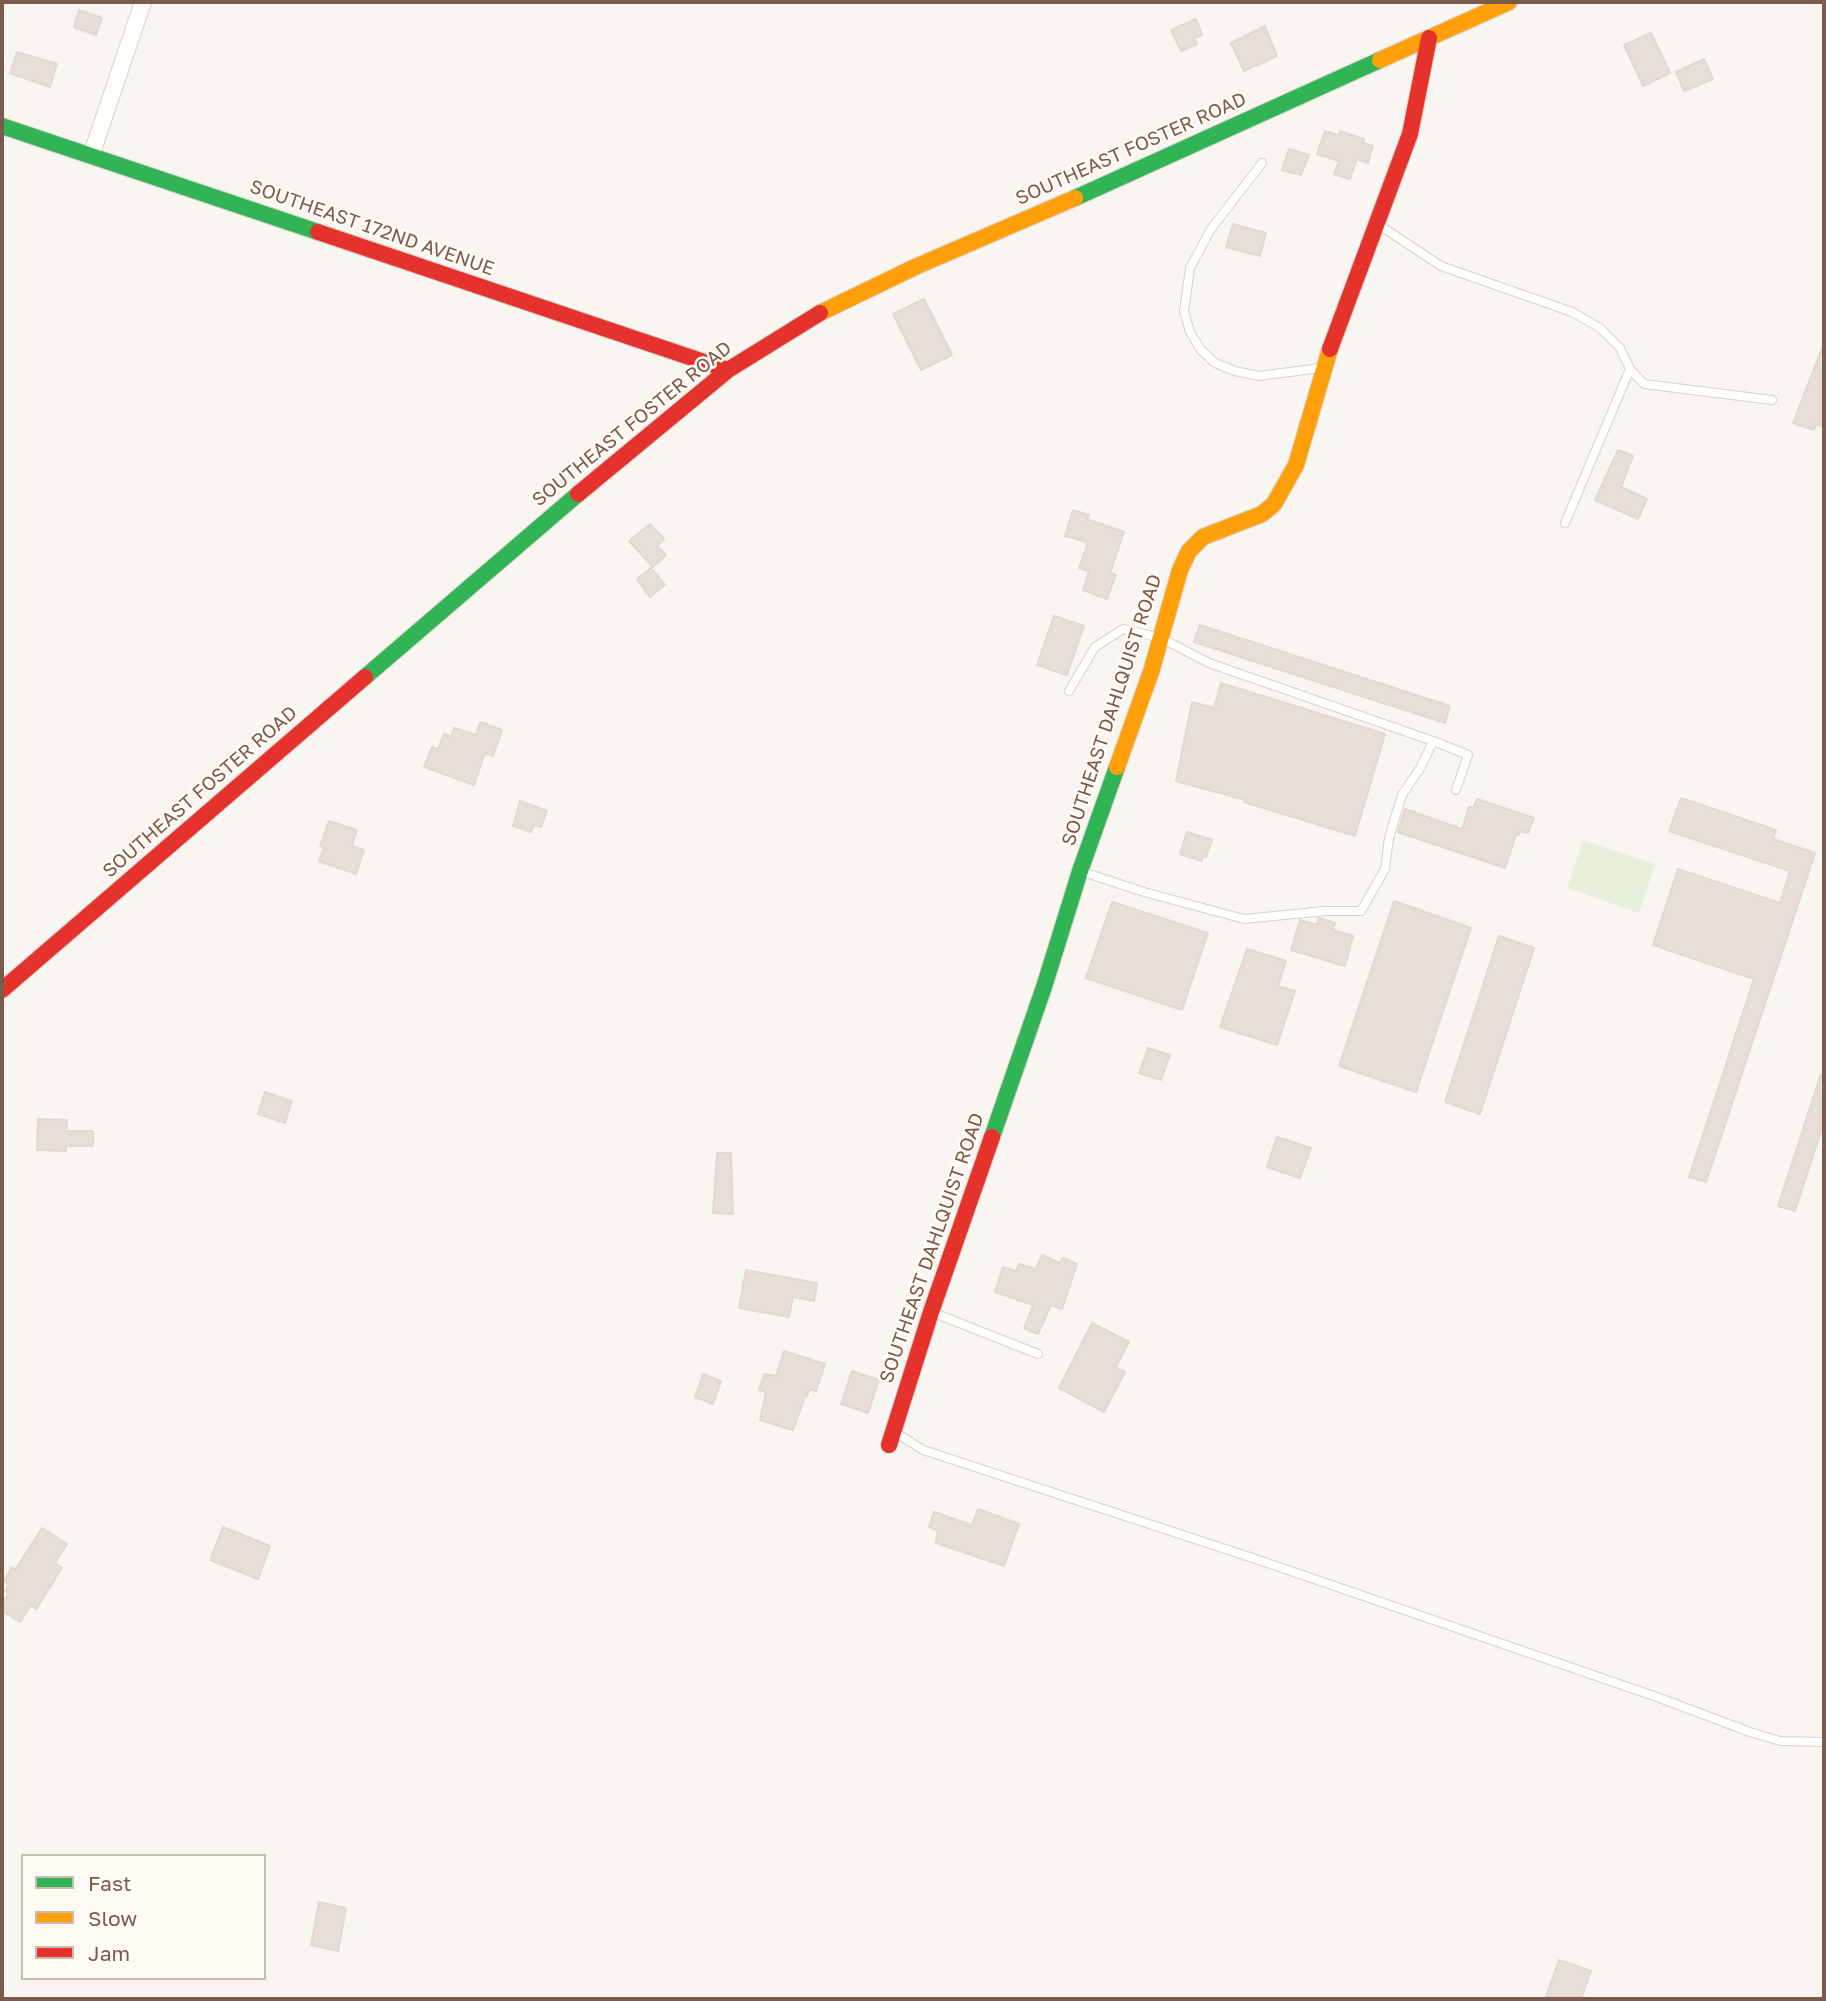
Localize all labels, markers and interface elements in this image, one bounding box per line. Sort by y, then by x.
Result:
street label: SOUTHEAST FOSTER ROAD [1012,88,1250,210]
street label: SOUTHEAST 172ND AVENUE [247,175,497,281]
street label: SOUTHEAST FOSTER ROAD [528,337,736,511]
street label: SOUTHEAST DAHLQUIST ROAD [1057,571,1167,849]
street label: SOUTHEAST FOSTER ROAD [98,701,302,883]
street label: SOUTHEAST DAHLQUIST ROAD [875,1110,989,1386]
legend [21,1854,266,1980]
text: Fast [88,1870,131,1896]
text: Slow [88,1905,137,1931]
text: Jam [88,1940,130,1966]

